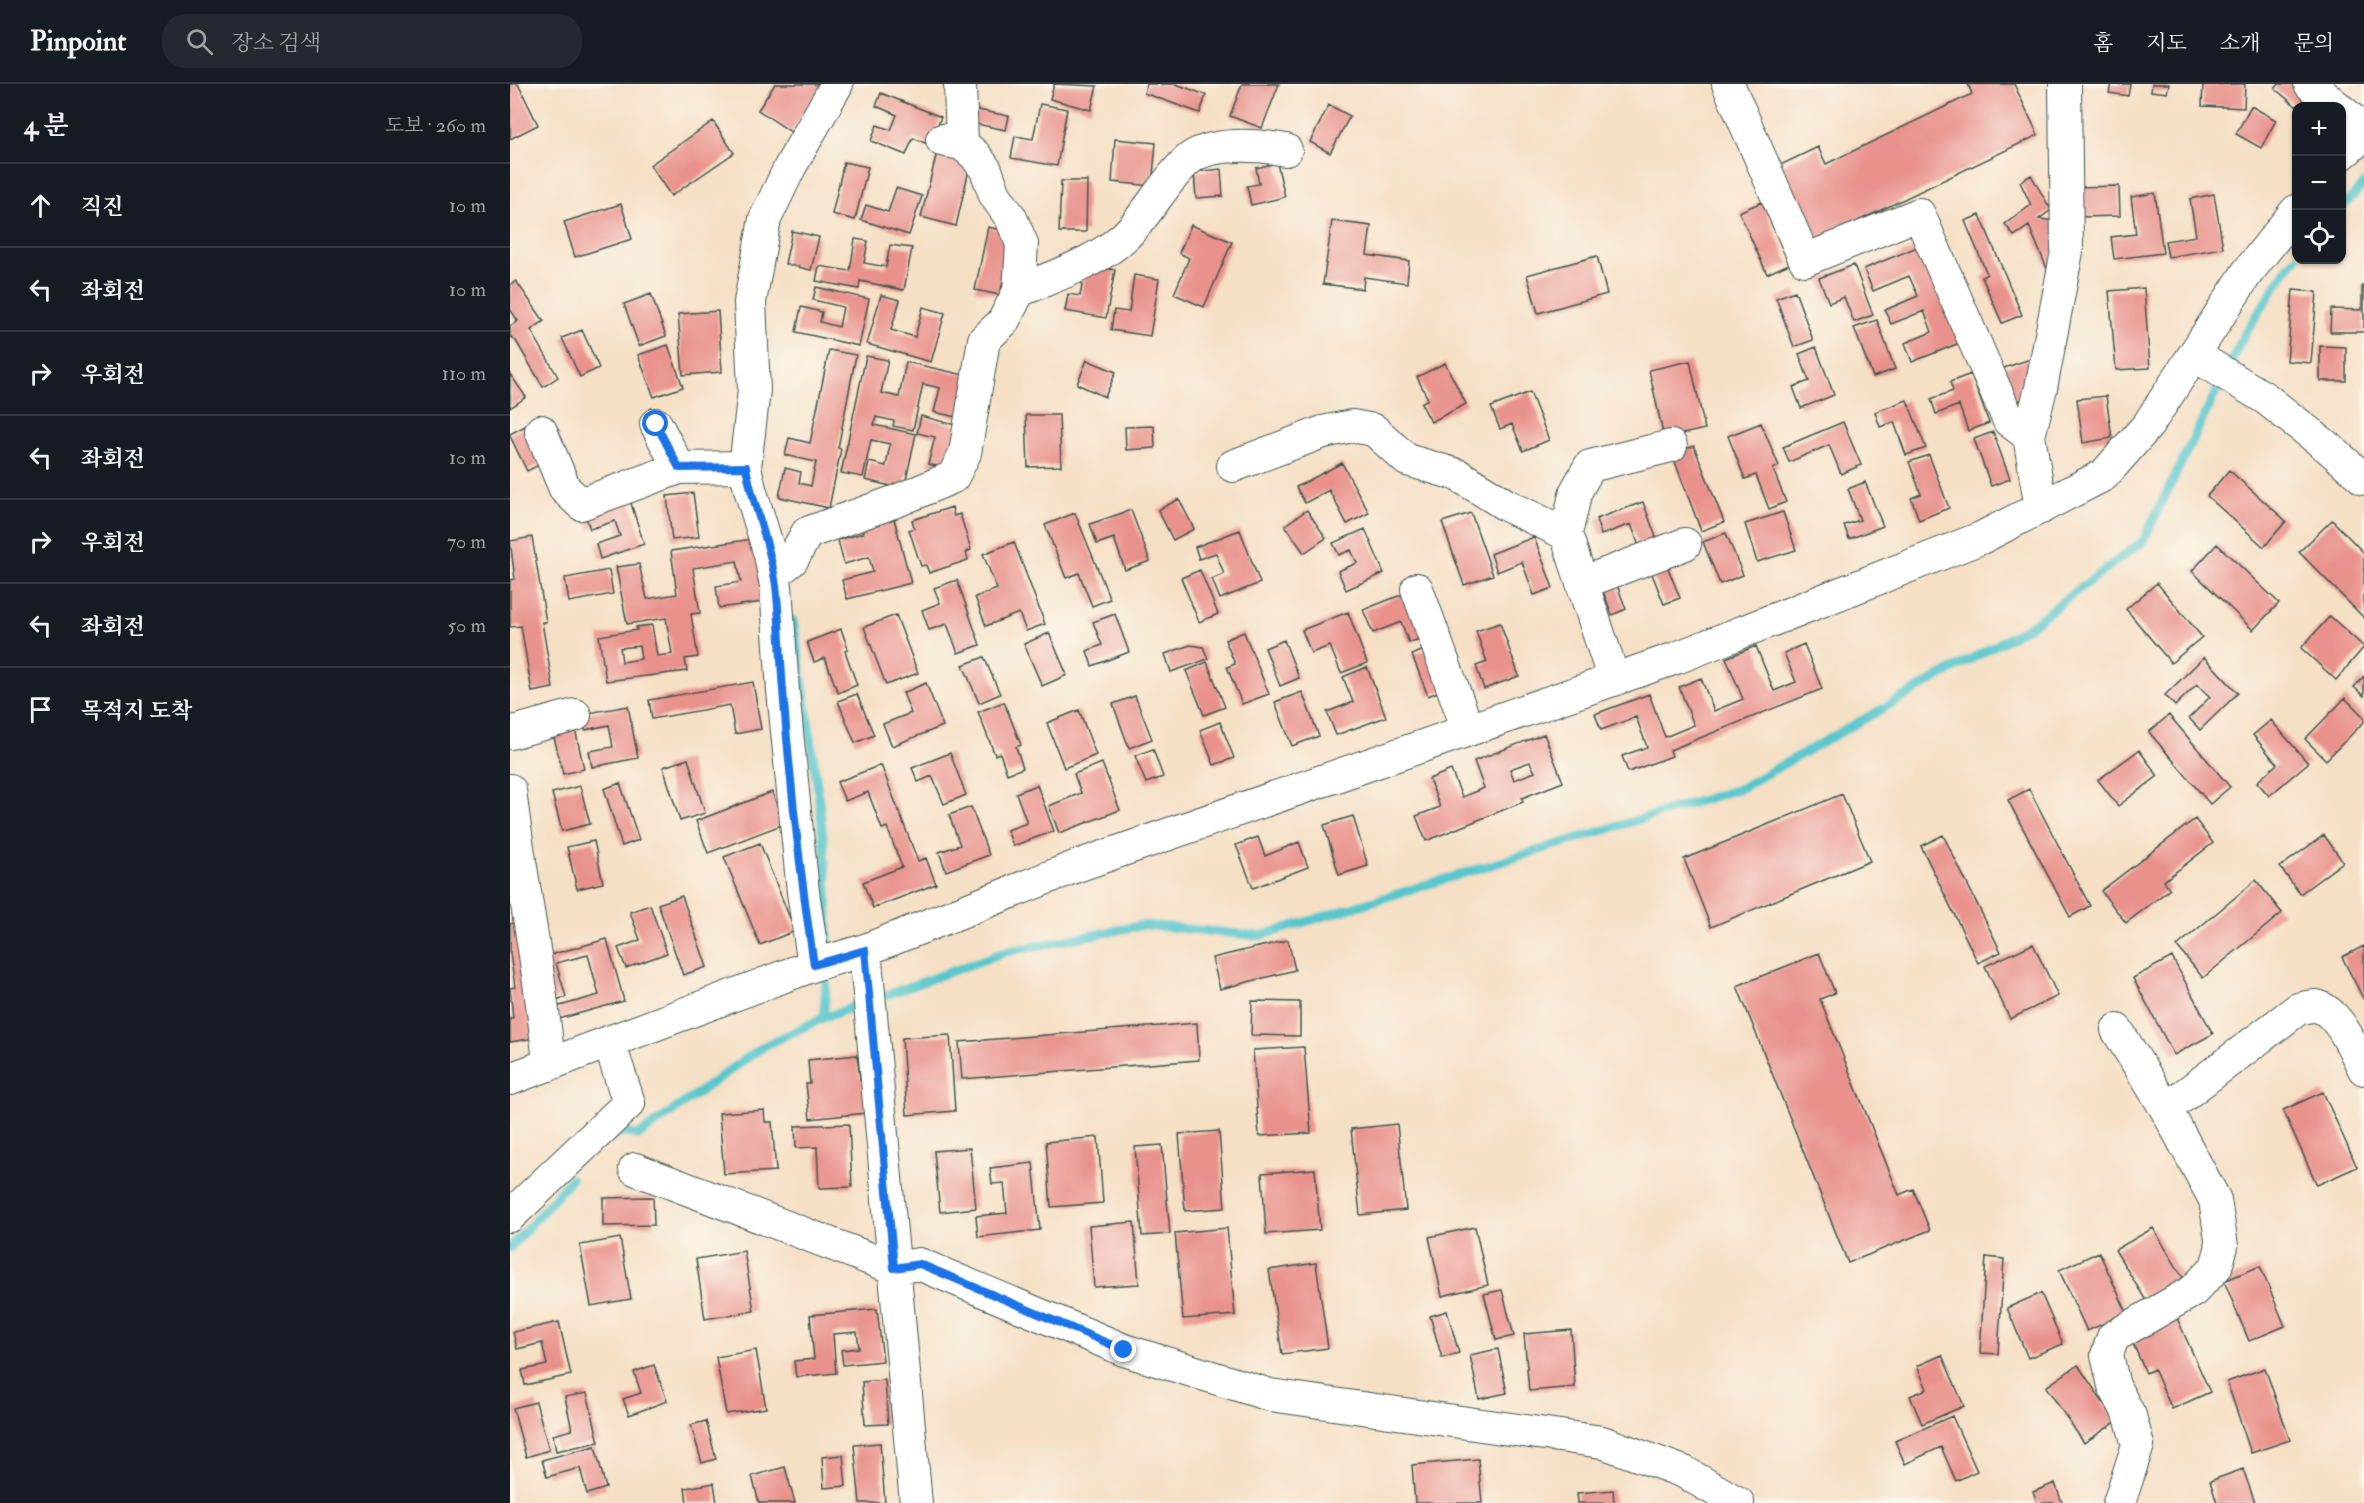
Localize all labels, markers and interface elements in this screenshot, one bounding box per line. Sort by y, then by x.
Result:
search box [162,14,582,68]
text: Pinpoint [30,24,126,59]
icon: search [183,25,216,58]
text: 장소 검색 [231,29,321,57]
text: 홈 [2093,30,2113,57]
text: 지도 [2146,30,2187,57]
text: 소개 [2220,30,2260,57]
text: 문의 [2293,30,2334,57]
map controls [2292,102,2346,264]
button: + [2292,102,2346,156]
text: 4 분 [24,110,69,142]
text: 도보 · 260 m [385,113,486,138]
button: − [2292,156,2346,210]
icon: ahead [24,189,57,222]
text: 직진 [81,193,124,221]
text: 10 m [449,193,486,218]
button: locate [2292,210,2346,264]
icon: left [24,273,57,306]
text: 좌회전 [81,277,145,305]
text: 10 m [449,277,486,302]
icon: right [24,357,57,390]
text: 우회전 [81,361,145,389]
text: 110 m [442,361,486,386]
route start [642,410,668,436]
icon: left [24,441,57,474]
text: 좌회전 [81,445,145,473]
text: 10 m [449,445,486,470]
icon: right [24,525,57,558]
text: 우회전 [81,529,145,557]
text: 70 m [447,529,486,554]
icon: left [24,609,57,642]
text: 좌회전 [81,613,145,641]
text: 50 m [447,613,486,638]
icon: arrive [24,693,57,726]
text: 목적지 도착 [81,697,192,725]
route end [1110,1336,1136,1362]

